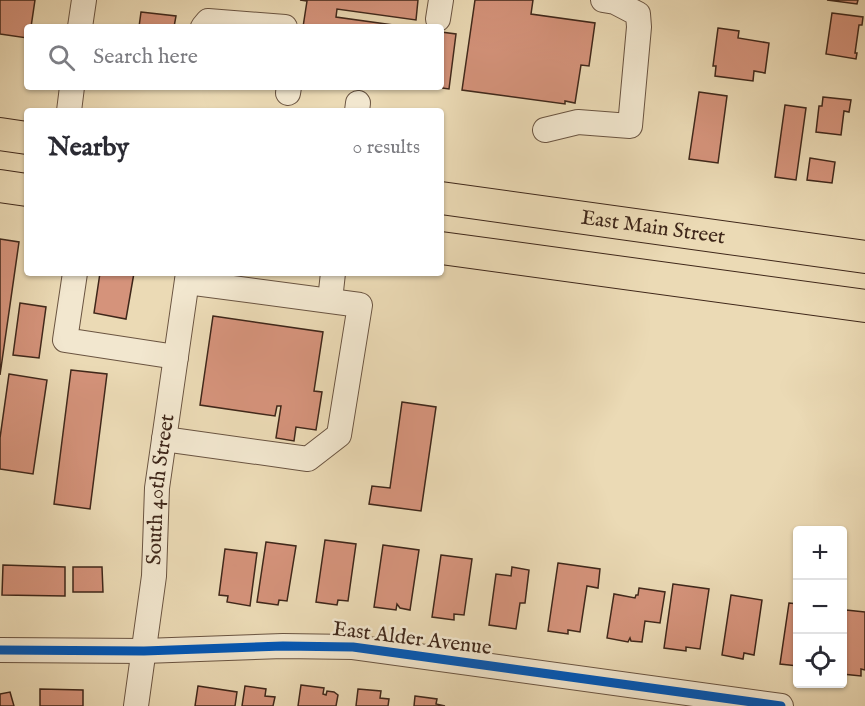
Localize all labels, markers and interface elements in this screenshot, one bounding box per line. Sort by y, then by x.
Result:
search box [24,24,444,90]
icon: search [45,41,78,74]
text: Search here [93,43,198,71]
text: Nearby [48,131,129,164]
text: 0 results [353,135,420,160]
street label: East Main Street [579,204,727,251]
street label: South 40th Street [141,412,181,566]
map controls [793,526,847,688]
button: + [793,526,847,580]
button: − [793,580,847,634]
street label: East Alder Avenue [331,616,493,662]
button: locate [793,634,847,688]

